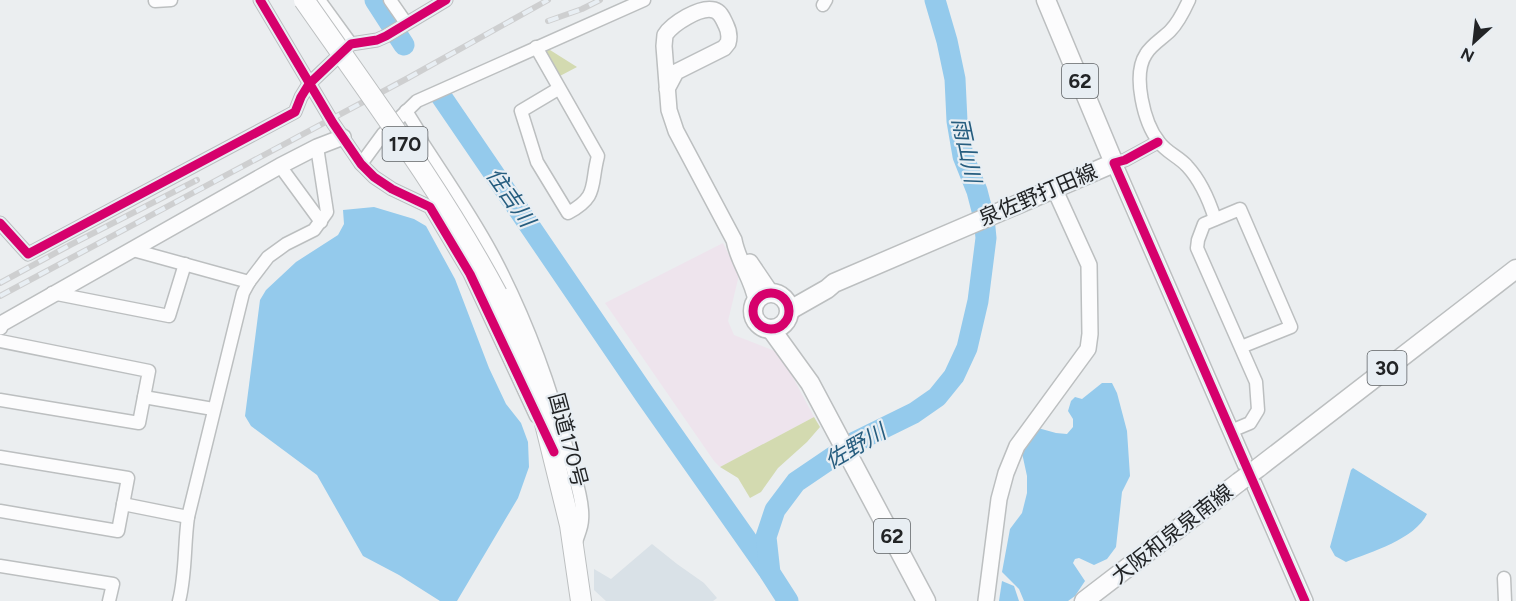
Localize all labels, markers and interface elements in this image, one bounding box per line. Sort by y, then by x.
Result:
north arrow [1444,12,1504,72]
text: N [1458,44,1477,66]
road number: 62 [1062,64,1098,98]
water label: 雨山川 [946,115,987,187]
road number: 170 [382,127,428,161]
street label: 泉佐野打田線 [975,158,1101,231]
water label: 住吉川 [481,163,542,234]
road number: 30 [1368,351,1406,385]
street label: 国道170号 [544,390,593,490]
water label: 佐野川 [820,417,892,475]
street label: 大阪和泉泉南線 [1106,479,1237,589]
road number: 62 [874,519,910,553]

